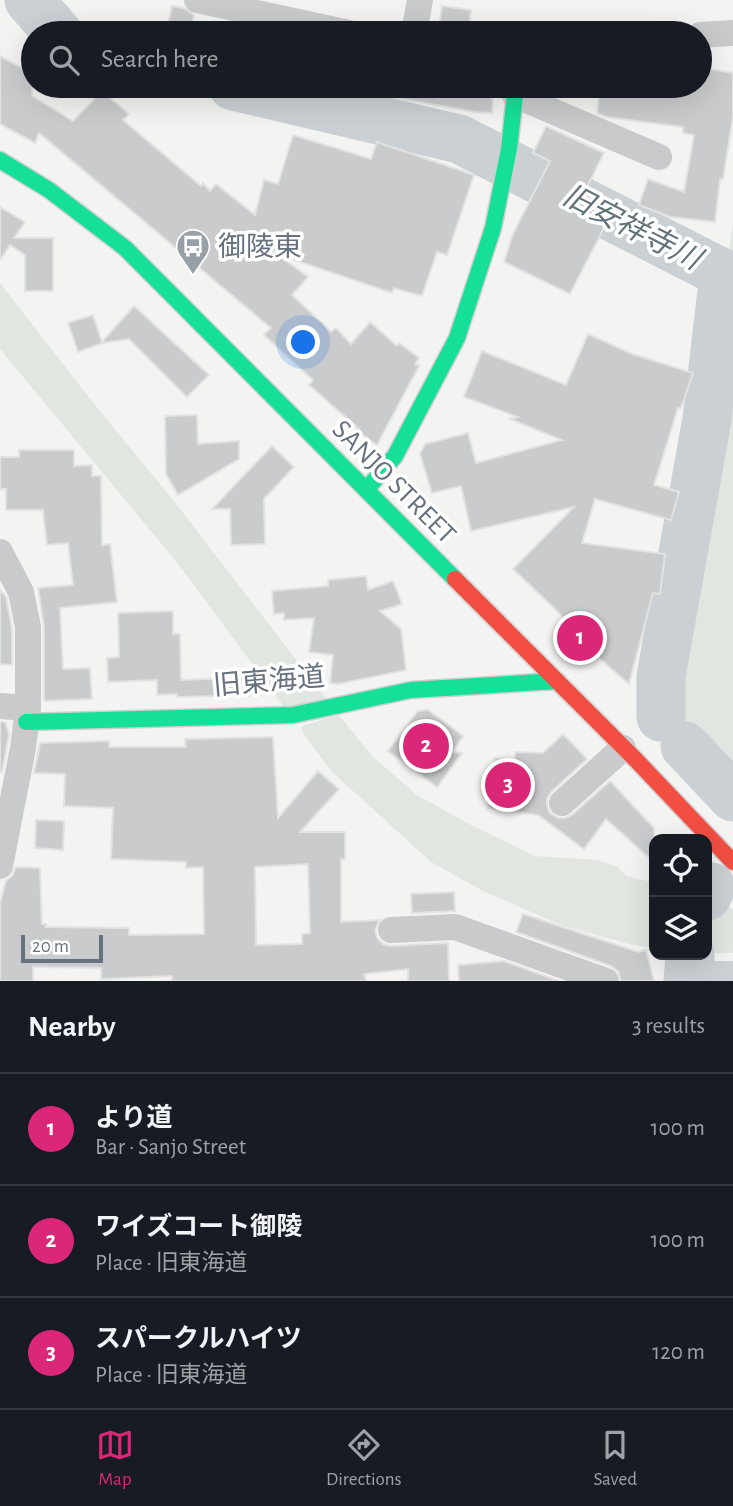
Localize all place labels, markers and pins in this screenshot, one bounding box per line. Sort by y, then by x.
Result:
bus stop icon: 御陵東 [174,227,212,276]
place label: 御陵東 [218,232,302,262]
pin: 1 [557,612,603,664]
pin: 2 [403,720,449,772]
pin: 3 [485,759,531,811]

